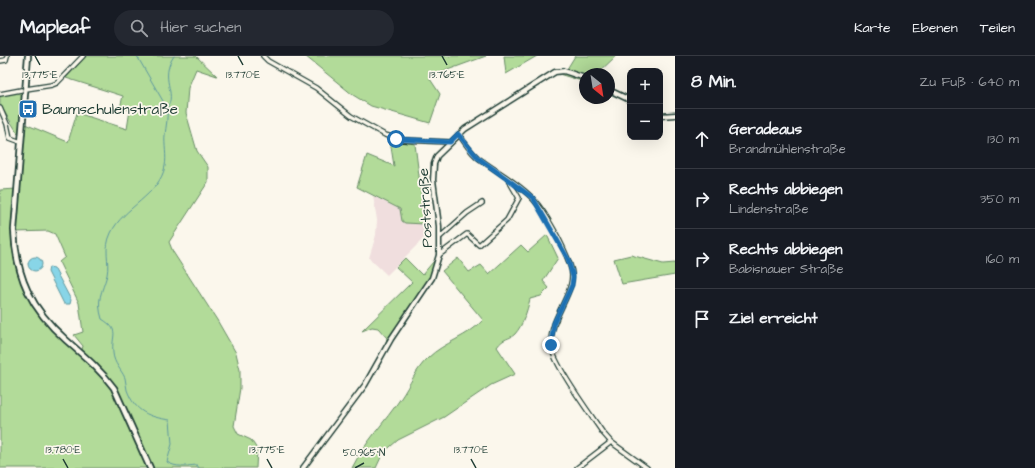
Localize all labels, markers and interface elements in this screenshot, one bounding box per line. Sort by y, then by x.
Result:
search box [114,10,394,46]
text: Mapleaf [20,14,90,41]
icon: search [128,17,150,39]
text: Hier suchen [160,17,242,38]
text: Karte [854,18,891,38]
text: Ebenen [913,18,958,38]
text: Teilen [980,18,1015,38]
text: 13.775°E [22,68,58,82]
text: 13.770°E [226,68,260,82]
text: 13.765°E [429,68,465,82]
north arrow [579,68,615,104]
map controls [627,68,663,140]
button: + [627,68,663,104]
text: 8 Min. [691,70,736,94]
text: Zu Fuß · 640 m [919,73,1019,91]
bus stop icon: Baumschulenstraße [17,98,39,120]
place label: Baumschulenstraße [42,99,178,120]
button: − [627,104,663,140]
text: Geradeaus [729,119,802,140]
icon: ahead [691,128,713,150]
route start [387,130,405,148]
text: 130 m [987,130,1019,148]
text: Brandmühlenstraße [729,140,846,158]
street label: Poststraße [413,168,438,248]
text: Rechts abbiegen [729,179,843,200]
icon: right [691,188,713,210]
text: 350 m [980,190,1019,208]
text: Lindenstraße [729,200,809,218]
text: Rechts abbiegen [729,239,843,260]
icon: right [691,248,713,270]
text: 160 m [986,250,1019,268]
text: Babisnauer Straße [729,260,843,278]
icon: arrive [691,308,713,330]
text: Ziel erreicht [729,308,818,329]
route end [542,336,560,354]
text: 13.780°E [46,443,80,457]
text: 13.775°E [249,443,285,457]
text: 13.770°E [454,443,488,457]
text: 50.965°N [343,446,385,460]

